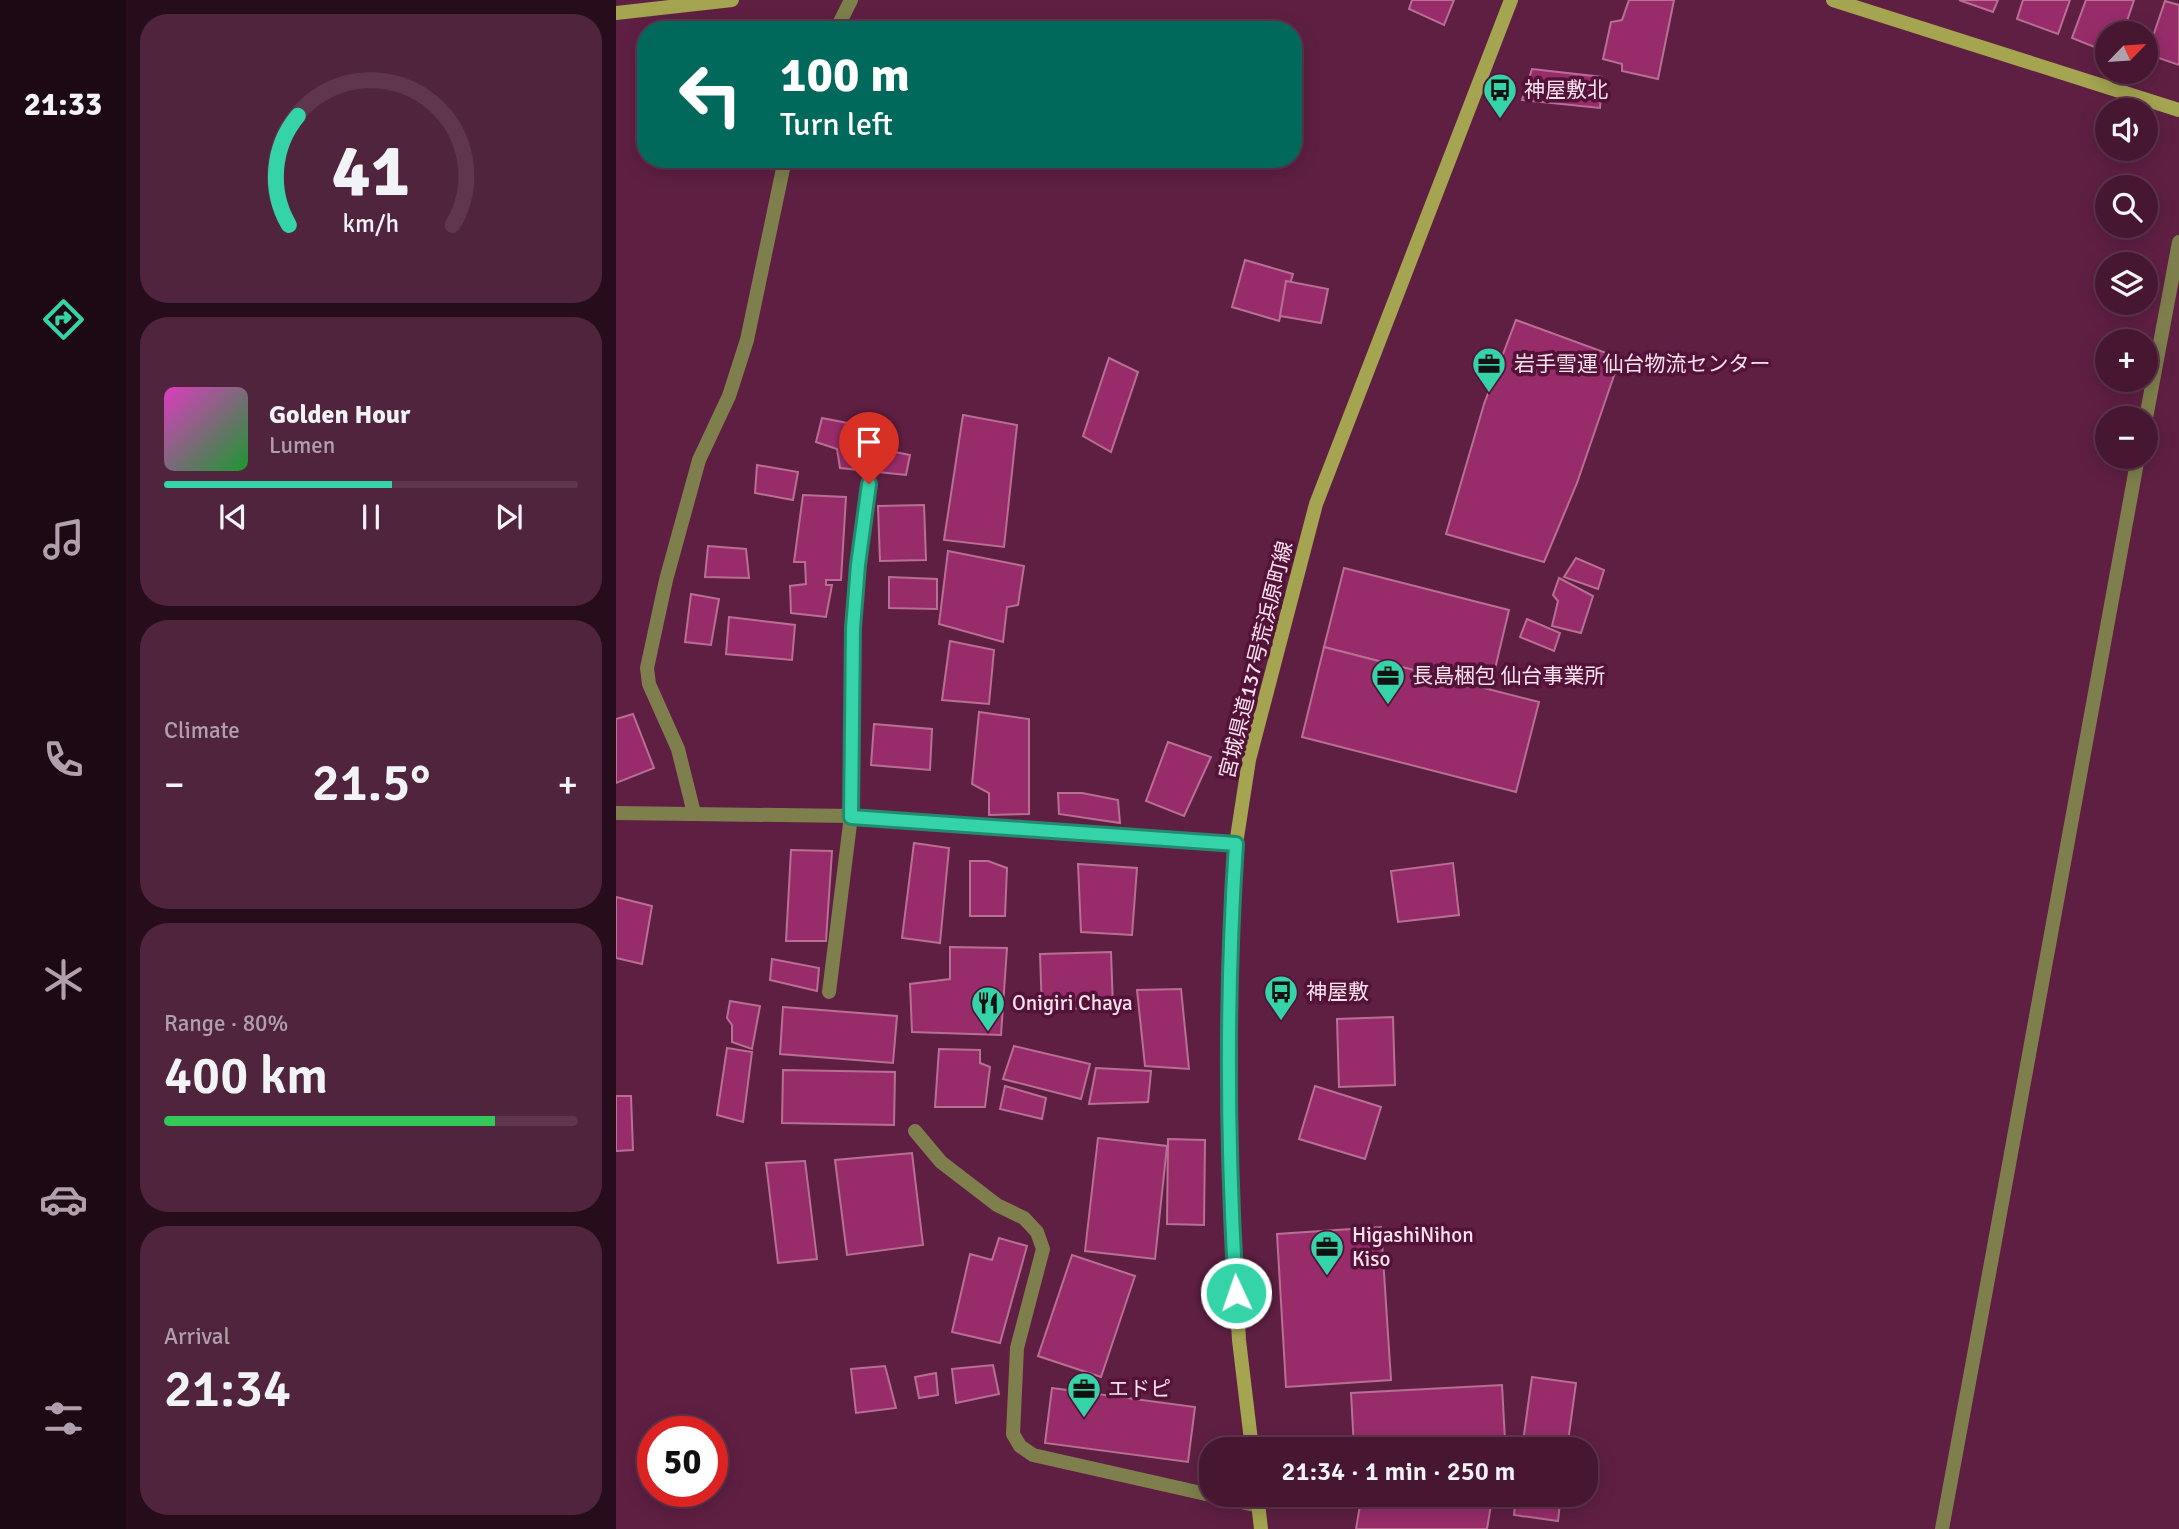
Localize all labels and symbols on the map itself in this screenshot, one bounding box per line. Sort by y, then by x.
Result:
north arrow [2095,21,2158,84]
bus stop icon: 神屋敷北 [1481,71,1519,120]
place label: 神屋敷北 [1524,77,1608,103]
office icon: 岩手雪運 仙台物流センター [1470,345,1508,394]
place label: 岩手雪運 仙台物流センター [1514,351,1771,377]
pin [839,412,899,484]
street label: 宮城県道137号荒浜原町線 [1214,538,1298,782]
office icon: 長島梱包 仙台事業所 [1369,657,1407,706]
place label: 長島梱包 仙台事業所 [1412,663,1606,689]
bus stop icon: 神屋敷 [1262,973,1300,1022]
place label: 神屋敷 [1306,979,1369,1005]
restaurant icon: Onigiri Chaya [969,984,1007,1033]
place label: Onigiri Chaya [1012,990,1133,1016]
place label: HigashiNihon Kiso [1352,1222,1474,1272]
office icon: HigashiNihon Kiso [1308,1228,1346,1277]
position arrow [1199,1256,1273,1330]
office icon: エドピ [1065,1370,1103,1419]
place label: エドピ [1108,1376,1171,1402]
speed limit sign: 50 [637,1416,728,1507]

